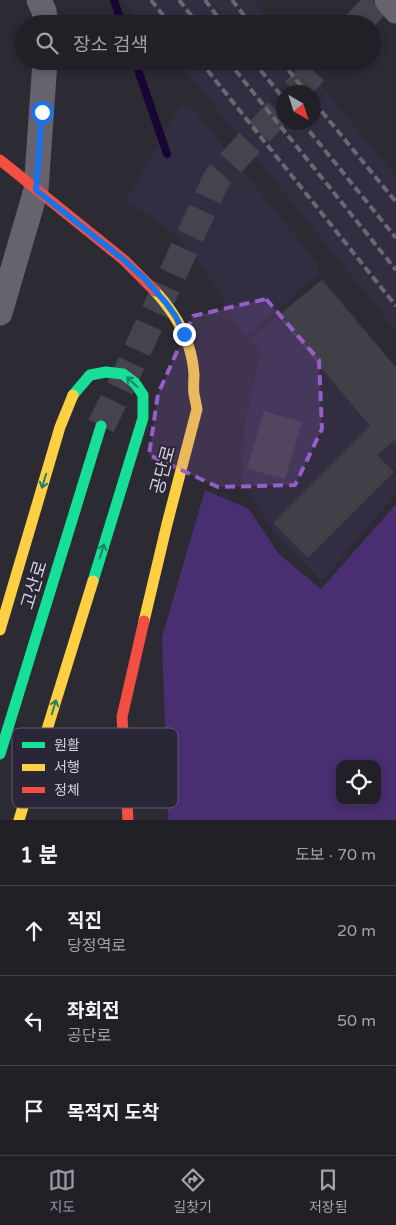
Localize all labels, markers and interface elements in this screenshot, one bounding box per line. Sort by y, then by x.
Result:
search box [15,15,381,70]
icon: search [33,29,61,57]
text: 장소 검색 [73,34,148,56]
north arrow [276,85,321,130]
route start [31,101,54,124]
route end [173,323,196,346]
one-way arrow [126,376,138,388]
street label: 공단로 [146,443,180,497]
one-way arrow [39,473,49,489]
one-way arrow [97,544,107,560]
street label: 고산로 [16,558,52,612]
one-way arrow [49,699,59,715]
legend [12,728,178,808]
text: 원활 [54,737,80,754]
text: 서행 [54,759,80,776]
map controls [336,760,381,805]
button: locate [336,760,381,805]
text: 정체 [54,782,80,799]
text: 1 분 [20,843,58,868]
text: 도보 · 70 m [295,845,376,865]
text: 직진 [67,910,102,932]
icon: ahead [20,917,48,945]
text: 20 m [337,921,376,941]
text: 당정역로 [67,936,126,956]
text: 좌회전 [67,1000,119,1022]
icon: left [20,1007,48,1035]
text: 50 m [337,1011,376,1031]
text: 공단로 [67,1026,111,1046]
icon: arrive [20,1097,48,1125]
text: 목적지 도착 [67,1102,159,1124]
tab: 지도 [48,1166,76,1216]
tab: 길찾기 [173,1166,212,1216]
tab: 저장됨 [309,1166,348,1216]

